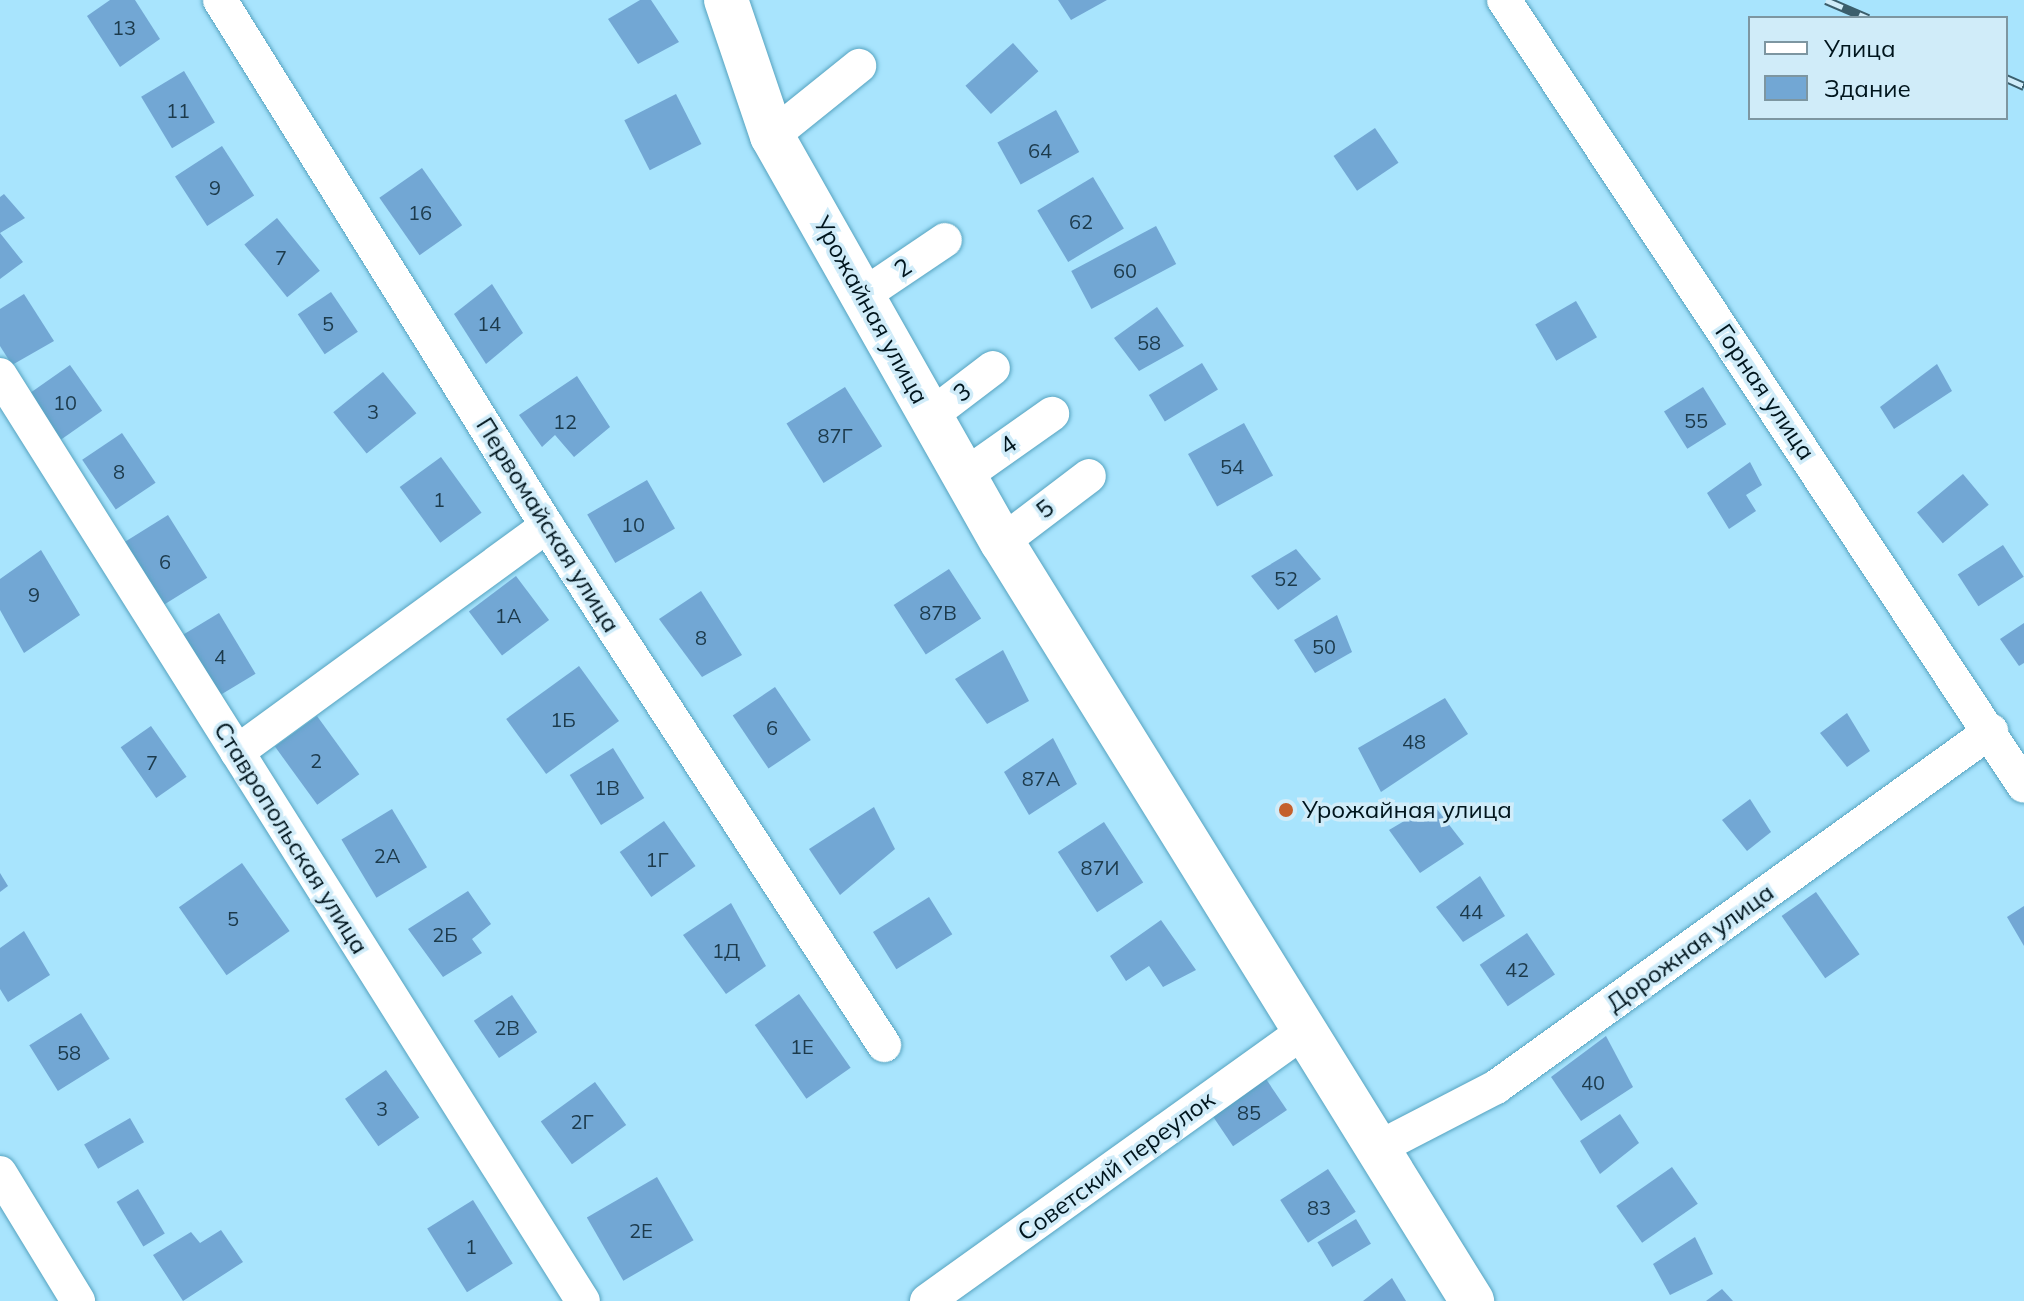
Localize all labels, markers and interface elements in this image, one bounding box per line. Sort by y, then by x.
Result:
house number: 13 [112,15,136,39]
legend [1748,16,2008,120]
text: Улица [1824,33,1896,63]
text: Здание [1824,73,1911,103]
house number: 11 [166,98,190,122]
house number: 64 [1028,138,1052,162]
house number: 9 [209,175,221,199]
house number: 16 [408,200,432,224]
house number: 62 [1069,209,1093,233]
street label: Урожайная улица [808,211,934,409]
house number: 7 [275,245,287,269]
street label: 2 [889,252,917,284]
house number: 60 [1113,258,1137,282]
house number: 5 [322,311,334,335]
house number: 14 [477,311,501,335]
street label: Горная улица [1709,319,1821,465]
house number: 58 [1137,330,1161,354]
street label: 3 [948,376,976,408]
house number: 10 [53,390,77,414]
house number: 3 [367,399,379,423]
house number: 55 [1684,408,1708,432]
house number: 12 [553,409,577,433]
street label: Первомайская улица [470,412,626,638]
house number: 87Г [817,423,853,447]
street label: 4 [994,429,1022,461]
house number: 54 [1220,454,1244,478]
house number: 8 [113,459,125,483]
house number: 1 [433,487,445,511]
street label: 5 [1031,493,1059,525]
house number: 10 [621,512,645,536]
house number: 6 [159,549,171,573]
house number: 52 [1274,566,1298,590]
house number: 9 [28,582,40,606]
house number: 87В [919,600,957,624]
house number: 1А [495,603,521,627]
house number: 8 [695,625,707,649]
house number: 50 [1312,634,1336,658]
house number: 4 [214,644,226,668]
house number: 1Б [550,707,576,731]
house number: 6 [766,715,778,739]
street label: Ставропольская улица [208,717,374,959]
house number: 48 [1402,729,1426,753]
house number: 2 [310,748,322,772]
house number: 7 [146,750,158,774]
house number: 87А [1022,766,1060,790]
house number: 1В [594,775,620,799]
place label: Урожайная улица [1302,796,1512,824]
marker: Урожайная улица [1277,801,1295,819]
house number: 2А [374,843,400,867]
house number: 1Г [645,847,669,871]
house number: 87И [1081,855,1119,879]
street label: Дорожная улица [1601,878,1779,1018]
house number: 44 [1459,899,1483,923]
house number: 5 [227,906,239,930]
house number: 2Б [432,922,458,946]
house number: 1Д [712,938,740,962]
house number: 42 [1505,957,1529,981]
house number: 2В [494,1015,520,1039]
house number: 1Е [790,1034,814,1058]
house number: 58 [57,1040,81,1064]
house number: 40 [1581,1070,1605,1094]
street label: Советский переулок [1012,1085,1220,1247]
house number: 3 [376,1096,388,1120]
house number: 85 [1237,1100,1261,1124]
house number: 2Г [570,1109,594,1133]
house number: 83 [1307,1195,1331,1219]
house number: 2Е [629,1218,653,1242]
house number: 1 [465,1234,477,1258]

